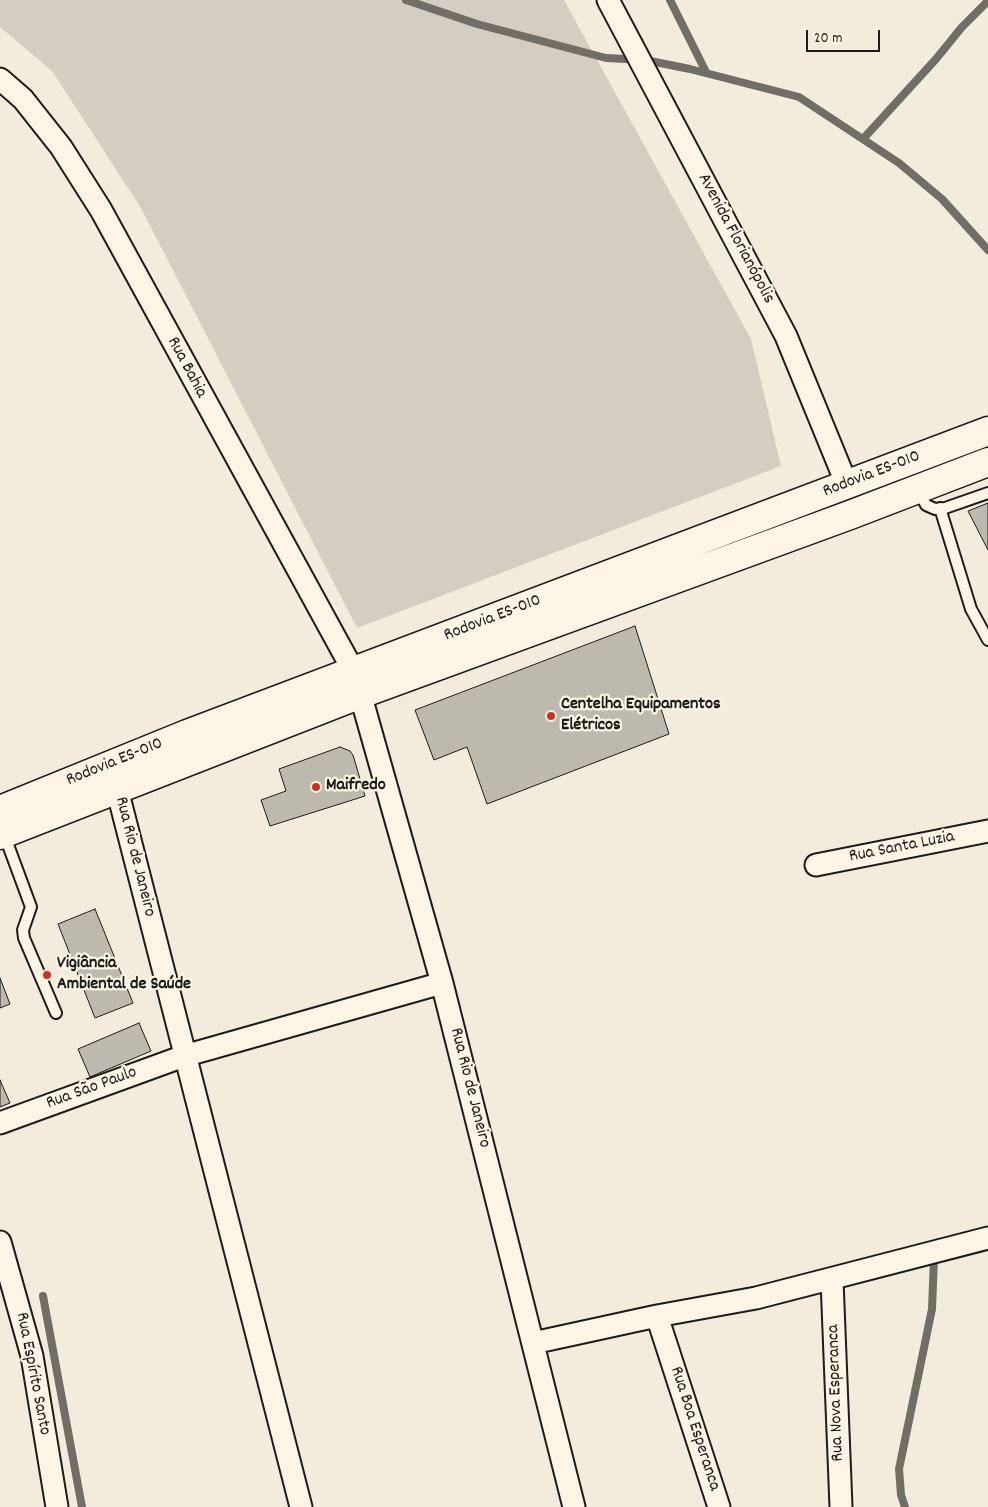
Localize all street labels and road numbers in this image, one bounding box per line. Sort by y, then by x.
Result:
street label: Avenida Florianópolis [692,170,778,308]
street label: Rua Bahia [161,334,211,402]
street label: Rodovia ES-010 [820,447,924,503]
street label: Rodovia ES-010 [441,591,545,647]
street label: Rodovia ES-010 [63,734,167,792]
street label: Rua Rio de Janeiro [109,795,159,919]
street label: Rua Santa Luzia [848,827,956,869]
street label: Rua Rio de Janeiro [444,1026,494,1150]
street label: Rua São Paulo [44,1063,140,1115]
street label: Rua Espírito Santo [10,1311,54,1437]
street label: Rua Nova Esperanca [824,1324,850,1462]
street label: Rua Boa Esperanca [664,1364,724,1494]

